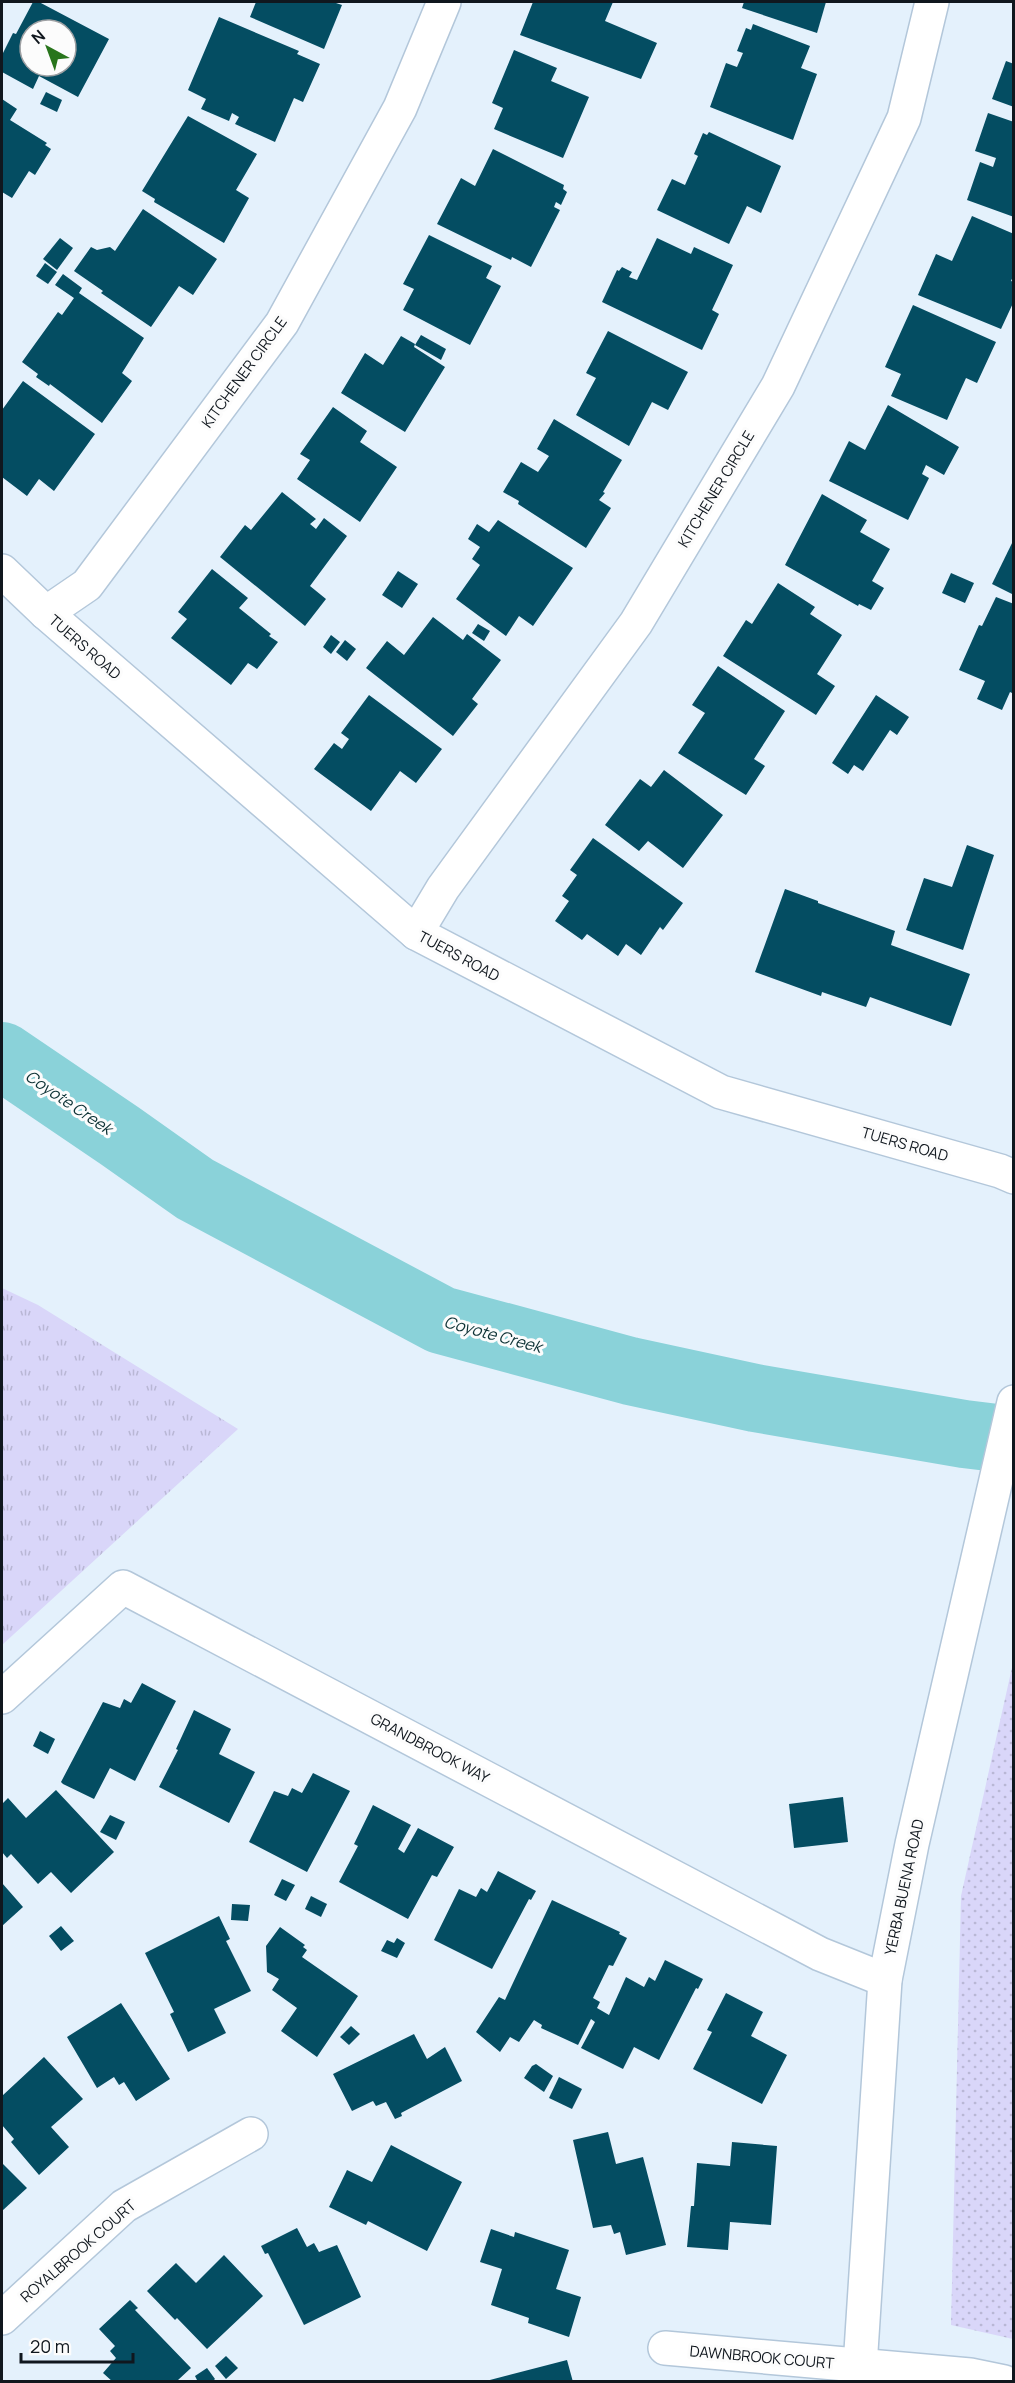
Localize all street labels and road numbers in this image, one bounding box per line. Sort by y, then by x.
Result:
street label: KITCHENER CIRCLE [197,312,291,432]
street label: KITCHENER CIRCLE [673,427,759,551]
street label: TUERS ROAD [44,610,126,684]
street label: TUERS ROAD [415,926,503,986]
street label: TUERS ROAD [859,1122,951,1166]
street label: GRANDBROOK WAY [367,1708,494,1789]
street label: YERBA BUENA ROAD [879,1817,929,1957]
street label: ROYALBROOK COURT [16,2195,140,2307]
street label: DAWNBROOK COURT [689,2340,835,2374]

